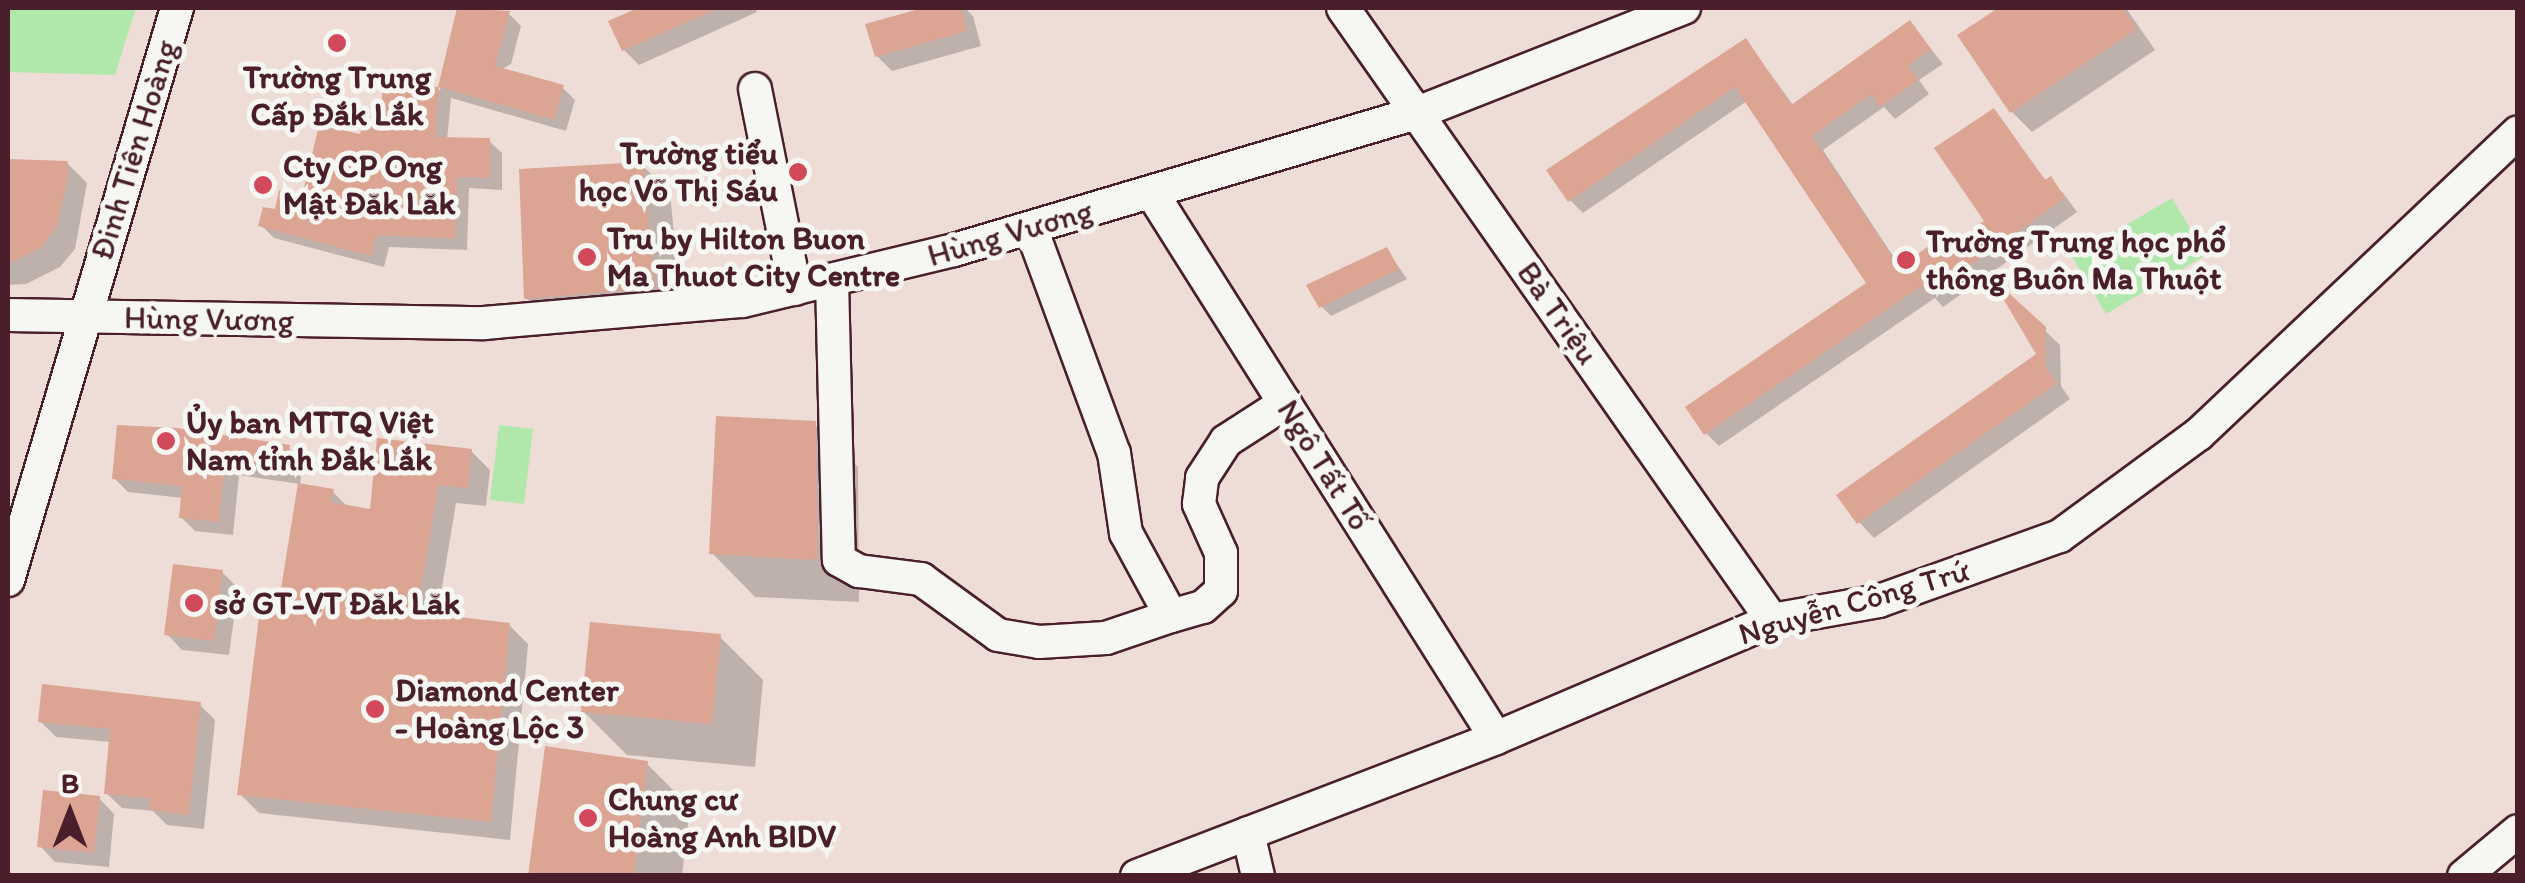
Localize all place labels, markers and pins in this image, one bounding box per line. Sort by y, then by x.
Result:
marker: Trường Trung Cấp Đắk Lắk [326,32,348,54]
place label: Trường Trung Cấp Đắk Lắk [245,59,429,134]
place label: Trường tiểu học Võ Thị Sáu [579,135,778,210]
place label: Cty CP Ong Mật Đăk Lăk [283,148,456,223]
marker: Trường tiểu học Võ Thị Sáu [787,161,809,183]
marker: Cty CP Ong Mật Đăk Lăk [252,174,274,196]
place label: Tru by Hilton Buon Ma Thuot City Centre [607,220,901,295]
place label: Trường Trung học phổ thông Buôn Ma Thuột [1926,223,2223,298]
marker: Tru by Hilton Buon Ma Thuot City Centre [576,246,598,268]
marker: Trường Trung học phổ thông Buôn Ma Thuột [1895,249,1917,271]
place label: Ủy ban MTTQ Việt Nam tỉnh Đắk Lắk [186,404,433,479]
marker: Ủy ban MTTQ Việt Nam tỉnh Đắk Lắk [155,430,177,452]
place label: sở GT-VT Đăk Lăk [214,584,460,622]
marker: sở GT-VT Đăk Lăk [183,592,205,614]
place label: Diamond Center - Hoàng Lộc 3 [395,672,619,747]
marker: Diamond Center - Hoàng Lộc 3 [364,698,386,720]
place label: Chung cư Hoàng Anh BIDV [608,781,839,856]
marker: Chung cư Hoàng Anh BIDV [577,807,599,829]

